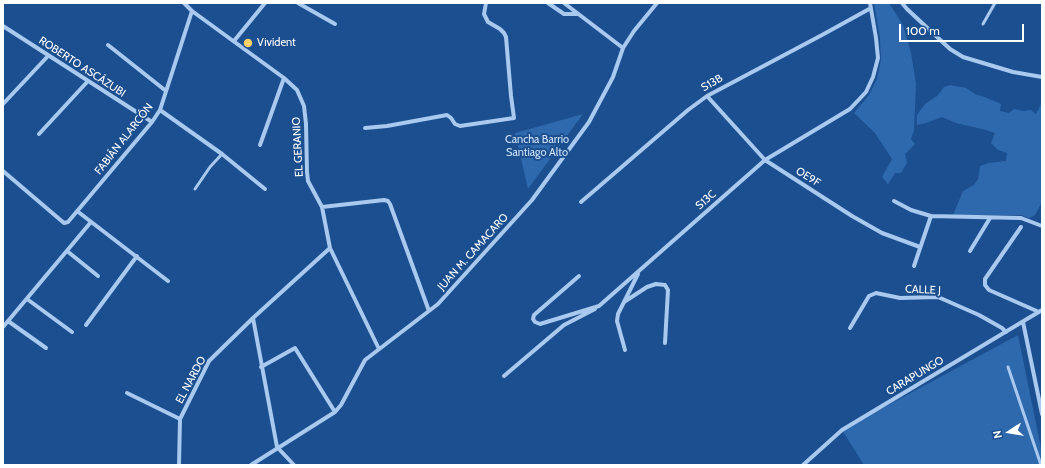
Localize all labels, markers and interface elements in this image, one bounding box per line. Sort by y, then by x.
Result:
scale bar [901,16,1026,42]
text: 100 m [906,23,940,38]
street label: ROBERTO ASCÁZUBI [36,34,128,100]
place label: Vivident [257,36,296,50]
marker: Vivident [242,37,254,49]
street label: S13B [699,72,725,94]
street label: FABIÁN ALARCÓN [92,101,156,177]
street label: EL GERANIO [290,117,306,177]
park label: Cancha Barrio Santiago Alto [505,133,569,159]
street label: OE9F [793,164,823,190]
street label: S13C [693,188,719,212]
street label: JUAN M. CAMACARO [435,211,511,293]
street label: CALLE J [905,283,941,297]
street label: EL NARDO [173,354,209,406]
street label: CARAPUNGO [884,354,946,398]
north arrow [989,412,1029,452]
text: N [990,429,1005,440]

